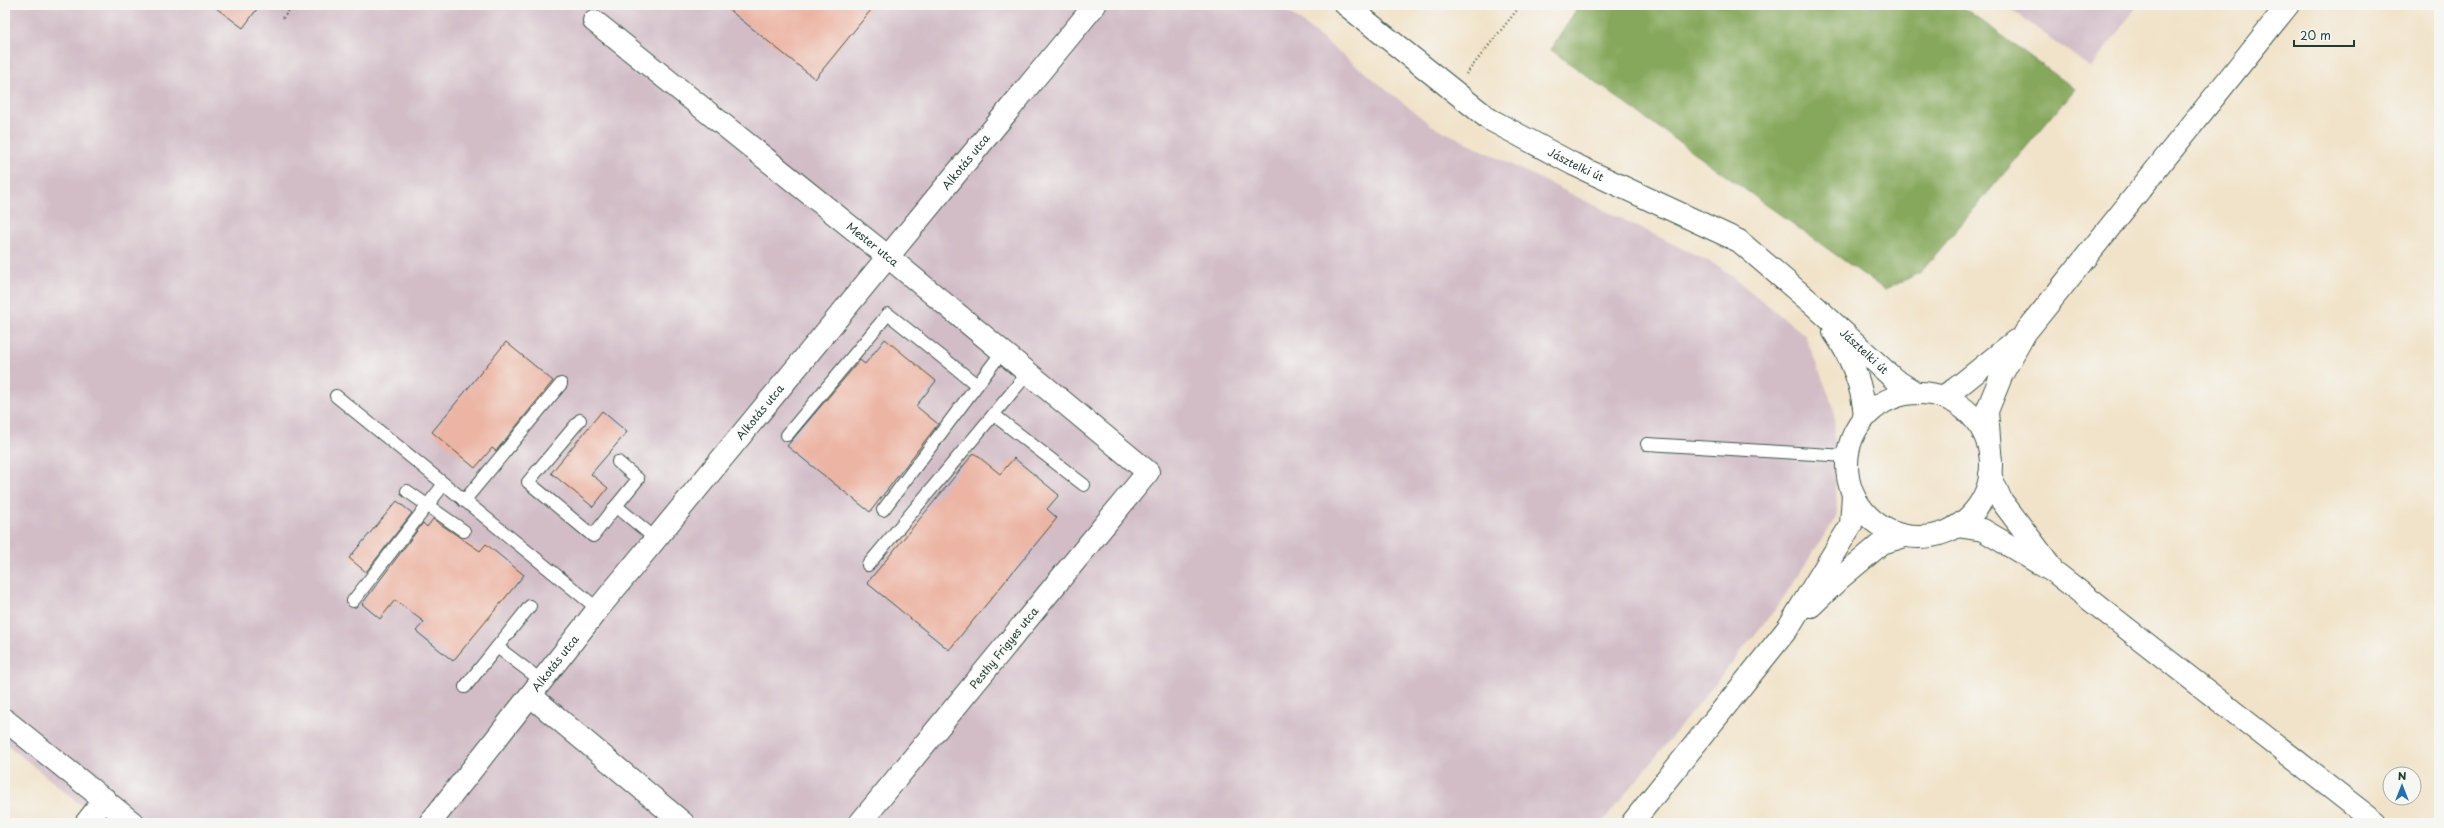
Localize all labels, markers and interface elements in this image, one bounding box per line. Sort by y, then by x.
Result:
scale bar [2294,22,2354,48]
text: 20 m [2300,26,2331,44]
street label: Alkotás utca [937,130,994,193]
street label: Jásztelki út [1545,143,1607,185]
street label: Mester utca [843,218,903,270]
street label: Jásztelki út [1836,324,1893,378]
street label: Alkotás utca [731,380,788,443]
street label: Pesthy Frigyes utca [965,603,1042,692]
street label: Alkotás utca [527,631,583,695]
north arrow [2382,766,2422,806]
text: N [2398,767,2407,784]

